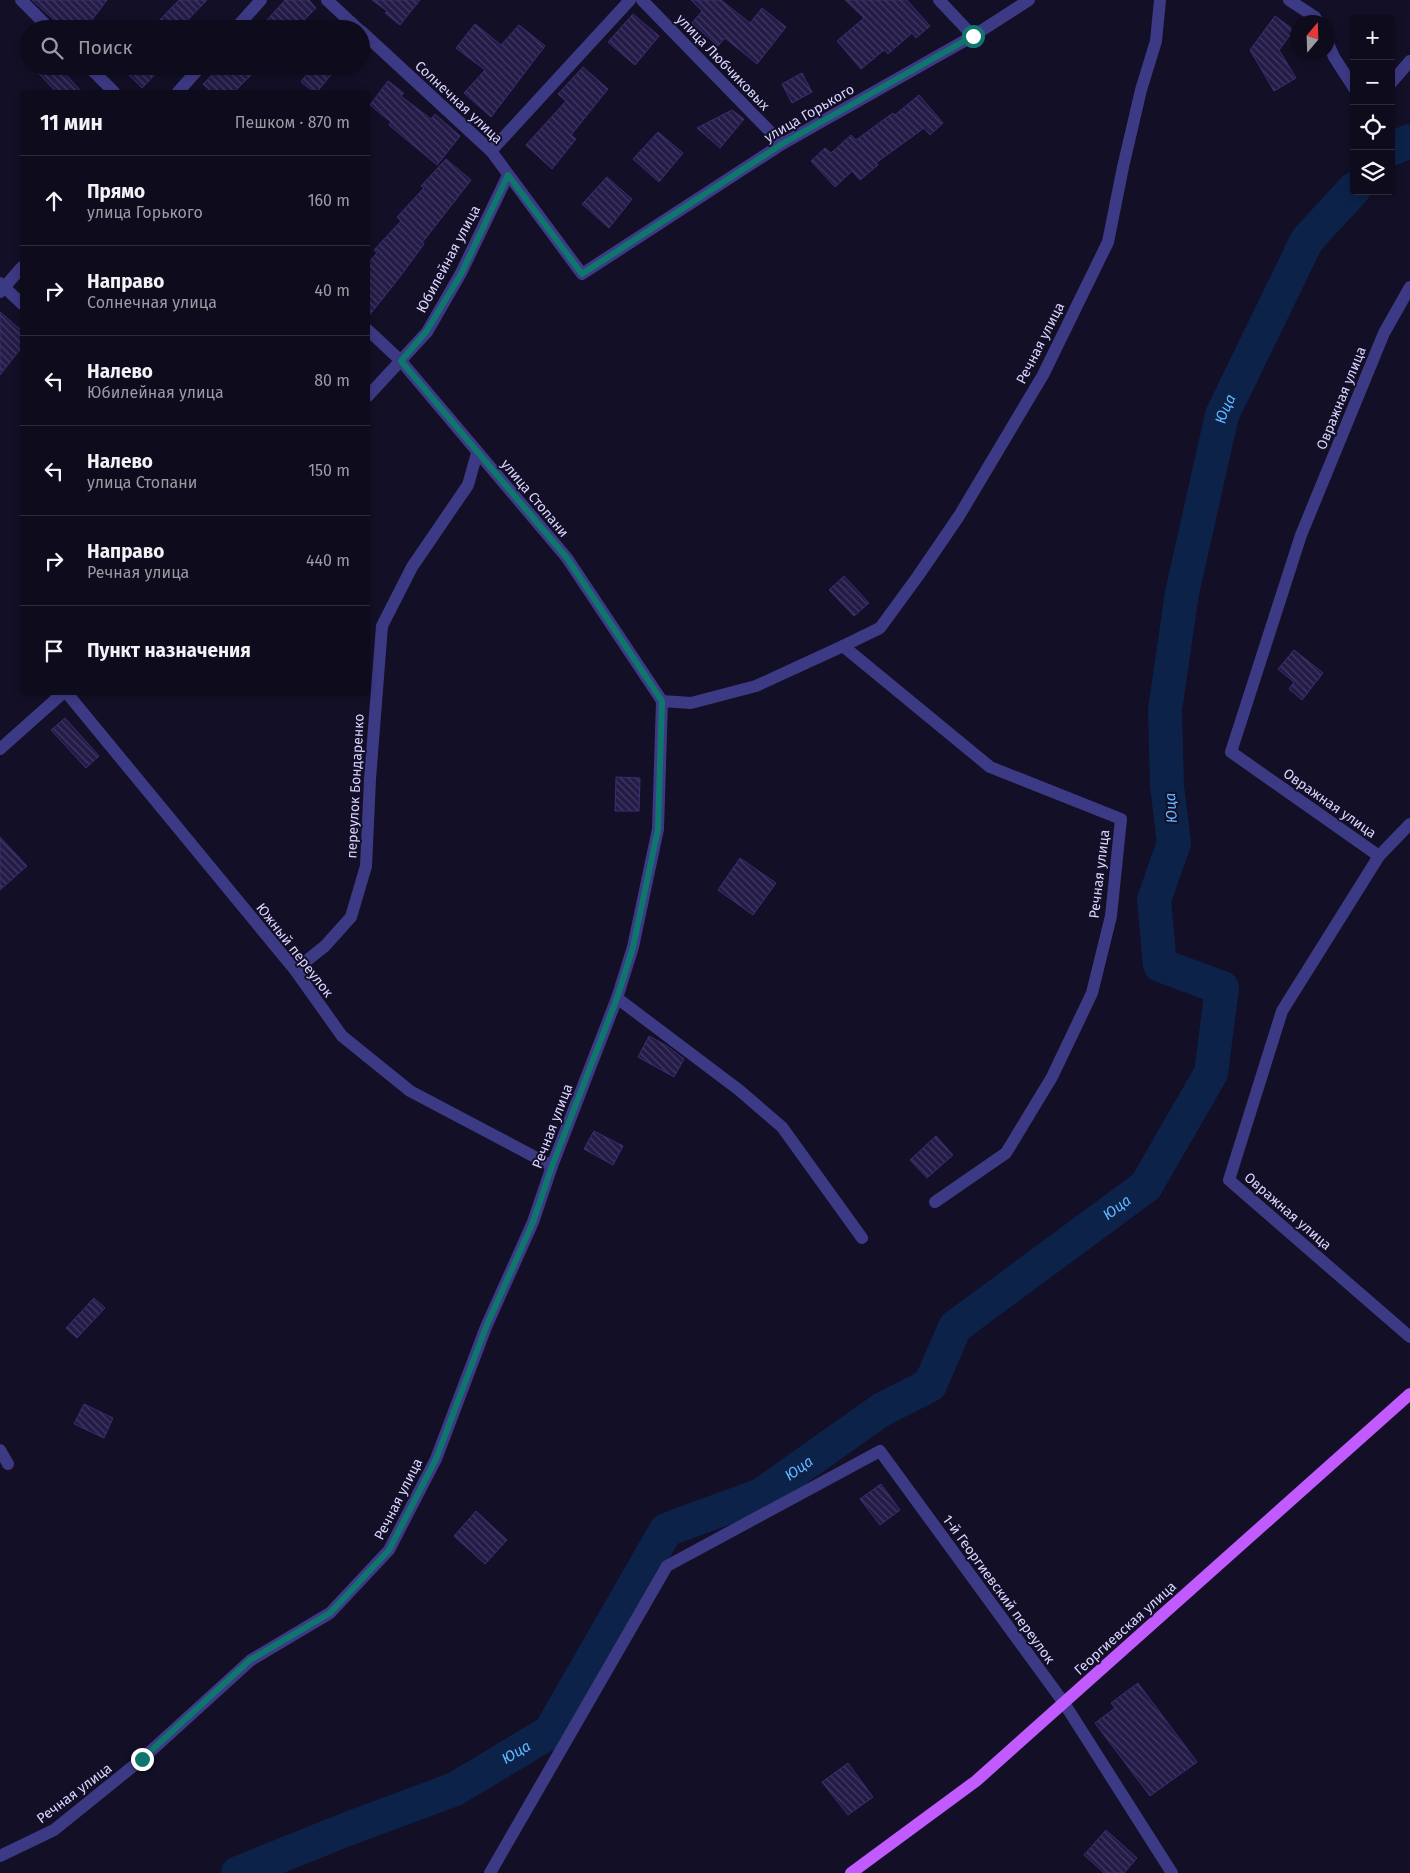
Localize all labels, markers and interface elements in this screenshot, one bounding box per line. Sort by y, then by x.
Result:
street label: улица Любчиковых [672,11,773,114]
north arrow [1290,15,1335,60]
map controls [1350,15,1395,195]
button: + [1350,15,1395,60]
search box [20,20,370,75]
route start [962,25,985,48]
icon: search [38,34,66,62]
text: Поиск [78,36,132,59]
street label: Солнечная улица [411,57,506,147]
button: − [1350,60,1395,105]
street label: улица Горького [761,81,857,146]
button: locate [1350,105,1395,150]
text: 11 мин [40,110,103,136]
text: Пешком · 870 m [235,113,350,132]
button: layers [1350,150,1395,195]
text: Прямо [87,180,145,203]
icon: ahead [40,187,68,215]
text: 160 m [308,191,350,210]
street label: Юбилейная улица [413,202,484,316]
text: улица Горького [87,203,203,222]
text: Направо [87,270,164,293]
icon: right [40,277,68,305]
text: 40 m [315,281,350,300]
text: Солнечная улица [87,293,217,312]
street label: Речная улица [1013,300,1068,387]
street label: Овражная улица [1313,344,1370,452]
text: Налево [87,360,153,383]
icon: left [40,367,68,395]
text: 80 m [314,371,350,390]
text: Юбилейная улица [87,383,224,402]
water label: Юца [1211,391,1240,425]
text: Налево [87,450,153,473]
street label: улица Стопани [497,456,572,541]
icon: left [40,457,68,485]
text: 150 m [308,461,350,480]
text: улица Стопани [87,473,197,492]
text: Направо [87,540,164,563]
icon: right [40,547,68,575]
text: 440 m [306,551,350,570]
text: Речная улица [87,563,189,582]
icon: arrive [40,637,68,665]
text: Пункт назначения [87,639,251,662]
street label: переулок Бондаренко [343,713,368,859]
street label: Овражная улица [1280,765,1380,842]
water label: Юца [1161,792,1181,824]
street label: Речная улица [1086,829,1113,919]
street label: Южный переулок [252,900,337,1002]
street label: Речная улица [529,1081,576,1171]
street label: Овражная улица [1241,1169,1335,1254]
water label: Юца [1099,1191,1134,1224]
water label: Юца [781,1452,816,1484]
street label: Речная улица [371,1456,426,1543]
street label: 1-й Георгиевский переулок [939,1511,1059,1668]
street label: Георгиевская улица [1071,1578,1180,1679]
water label: Юца [498,1737,534,1768]
route end [131,1748,154,1771]
street label: Речная улица [33,1760,115,1827]

